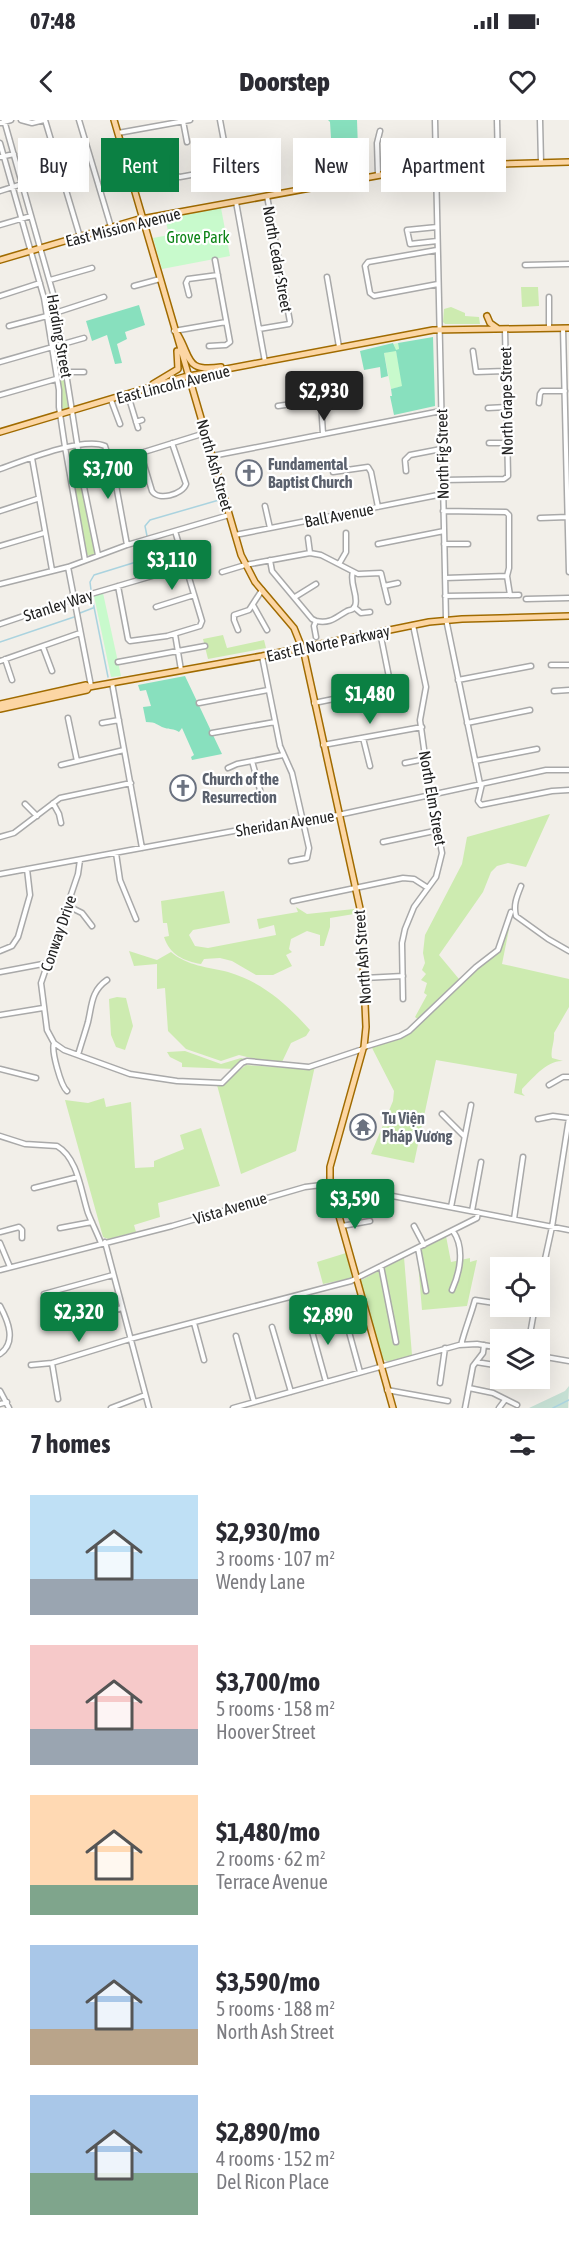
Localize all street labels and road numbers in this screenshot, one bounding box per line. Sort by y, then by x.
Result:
street label: East Mission Avenue [64,204,182,250]
street label: North Cedar Street [260,204,296,314]
street label: Harding Street [43,293,76,380]
street label: North Grape Street [496,346,517,455]
street label: East Lincoln Avenue [114,361,232,407]
street label: North Fig Street [432,408,453,499]
street label: North Ash Street [193,417,237,513]
street label: Ball Avenue [303,499,375,531]
street label: Stanley Way [21,585,96,626]
street label: East El Norte Parkway [265,621,392,666]
street label: North Elm Street [416,749,450,847]
street label: Sheridan Avenue [234,806,336,840]
street label: Conway Drive [37,893,80,974]
street label: North Ash Street [350,909,374,1005]
street label: Vista Avenue [191,1188,269,1228]

